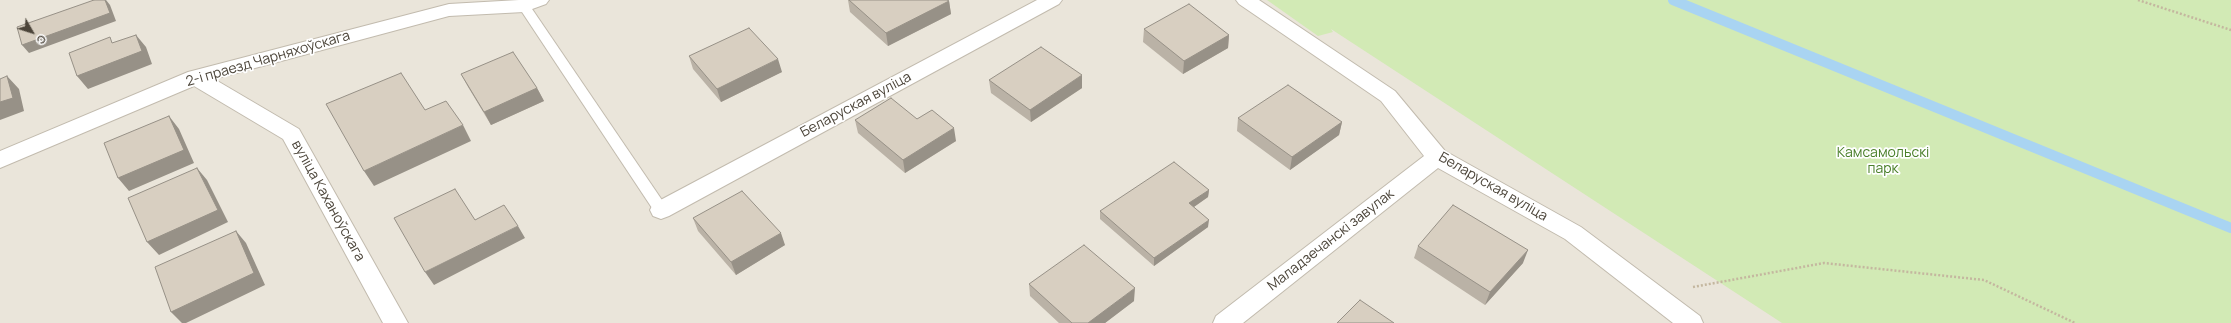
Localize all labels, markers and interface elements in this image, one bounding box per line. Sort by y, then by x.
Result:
north arrow [12,12,52,52]
street label: 2-і праезд Чарняхоўскага [184,28,352,90]
text: С [33,32,50,48]
street label: Беларуская вуліца [798,69,914,141]
street label: вуліца Каханоўскага [288,137,368,265]
park label: Камсамольскі парк [1837,145,1929,178]
street label: Беларуская вуліца [1436,149,1550,225]
street label: Маладзечанскі завулак [1264,185,1398,295]

